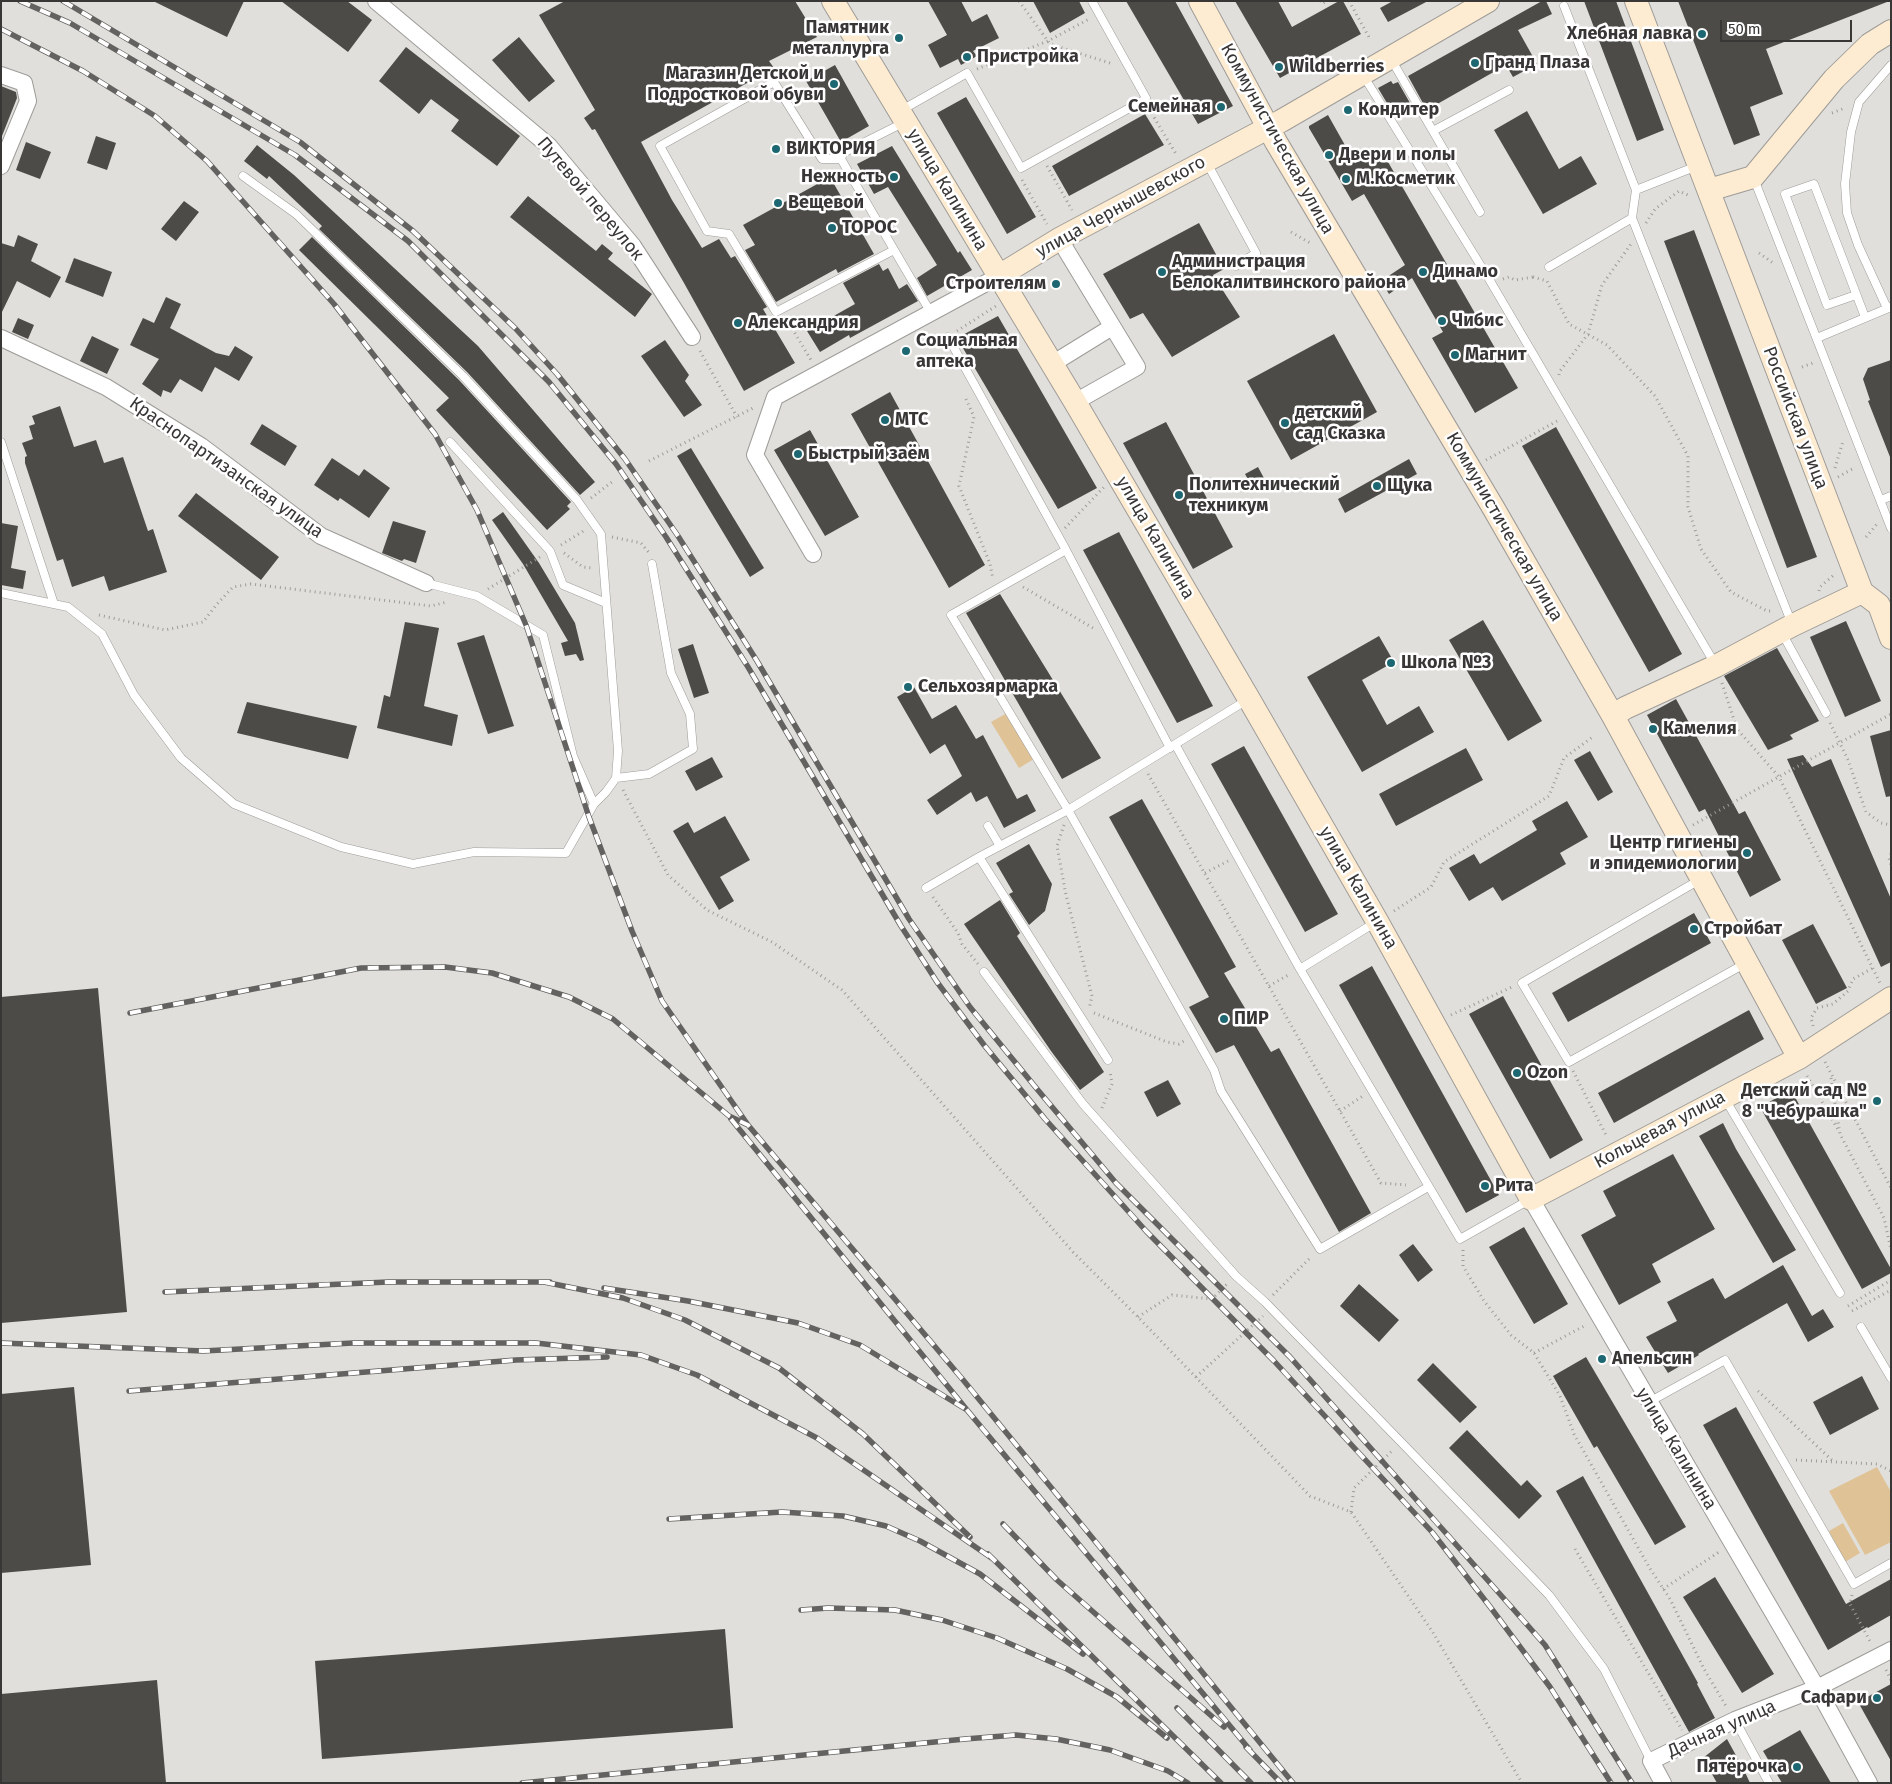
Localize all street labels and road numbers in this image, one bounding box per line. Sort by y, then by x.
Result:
street label: Коммунистическая улица [1215,40,1339,238]
street label: улица Калинина [902,125,992,255]
street label: Путевой переулок [532,133,648,265]
street label: улица Чернышевского [1032,151,1210,263]
street label: Российская улица [1758,344,1832,492]
street label: Краснопартизанская улица [125,393,327,543]
street label: Коммунистическая улица [1441,429,1567,625]
street label: улица Калинина [1111,473,1199,603]
street label: улица Калинина [1314,823,1402,953]
street label: Кольцевая улица [1591,1086,1729,1174]
street label: улица Калинина [1631,1384,1721,1514]
street label: Дачная улица [1665,1696,1779,1762]

